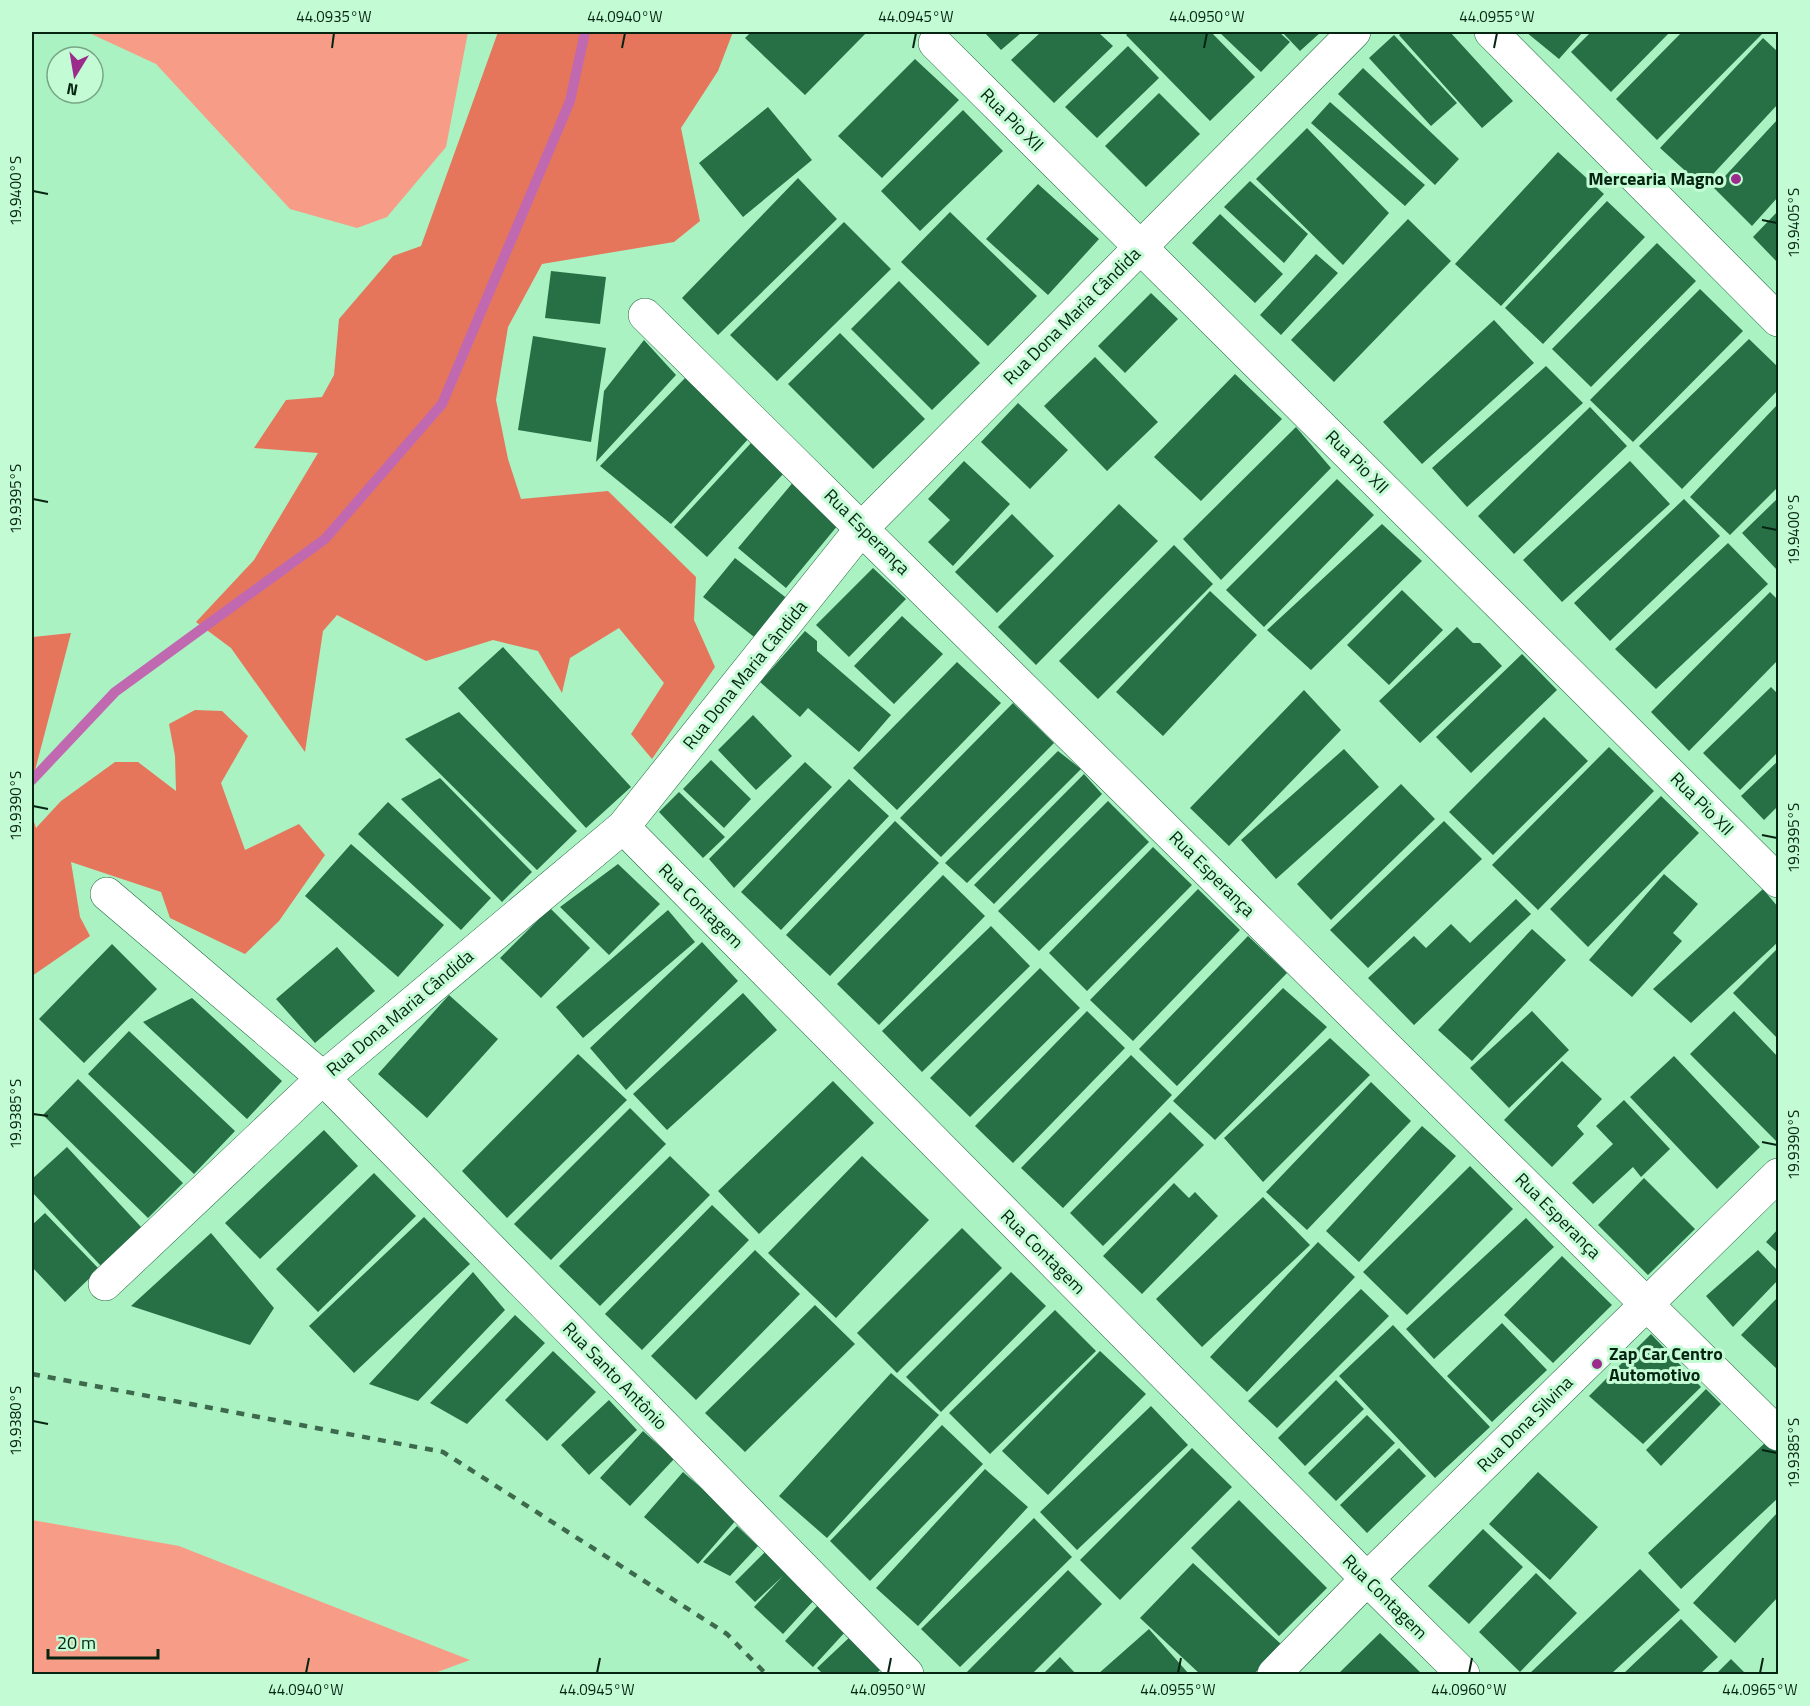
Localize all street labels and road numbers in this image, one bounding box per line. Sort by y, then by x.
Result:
street label: Rua Pio XII [974,82,1050,158]
street label: Rua Dona Maria Cândida [997,241,1147,391]
street label: Rua Pio XII [1319,424,1395,500]
street label: Rua Esperança [818,482,917,581]
street label: Rua Dona Maria Cândida [676,594,813,755]
street label: Rua Pio XII [1664,766,1740,842]
street label: Rua Esperança [1163,824,1262,923]
street label: Rua Contagem [653,857,750,954]
street label: Rua Dona Maria Cândida [320,943,479,1082]
street label: Rua Esperança [1509,1166,1608,1265]
street label: Rua Contagem [995,1203,1092,1300]
street label: Rua Santo Antônio [557,1316,674,1436]
street label: Rua Dona Silvina [1470,1369,1579,1478]
street label: Rua Contagem [1337,1548,1434,1645]

